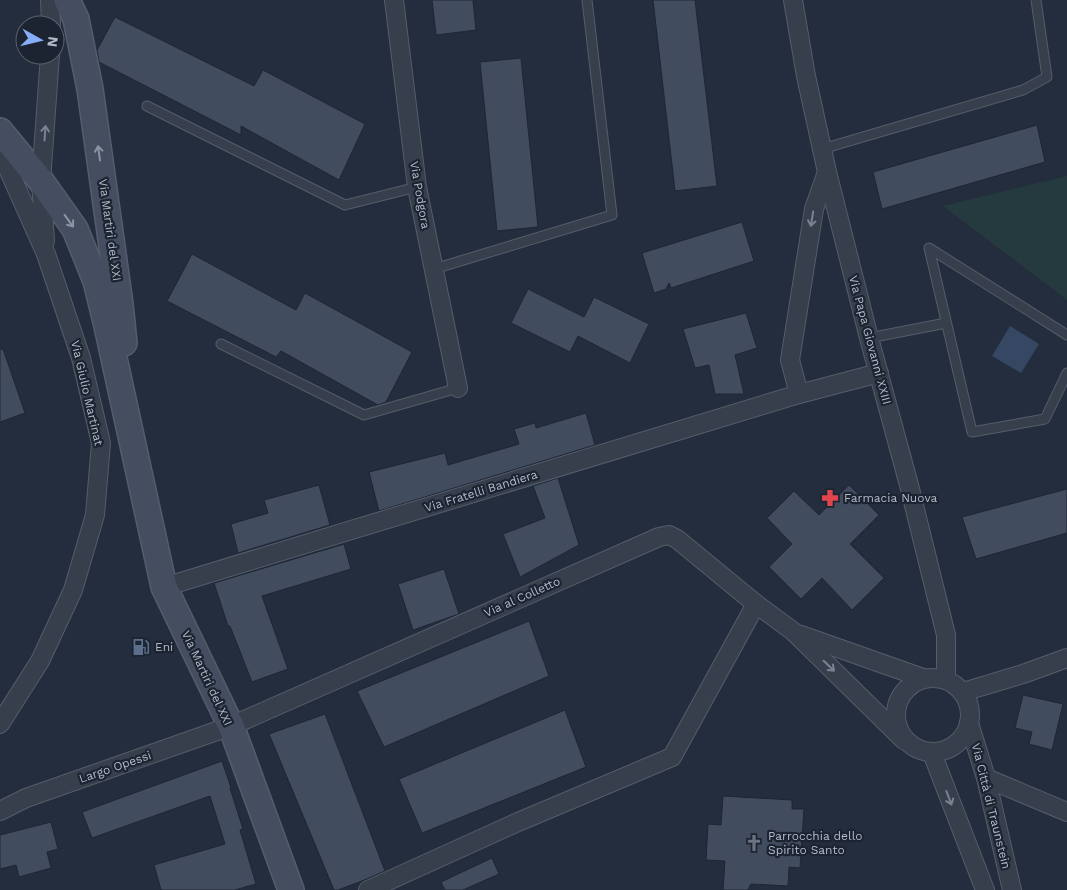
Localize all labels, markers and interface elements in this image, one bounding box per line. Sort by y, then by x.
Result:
north arrow [15,15,65,65]
text: N [44,36,62,48]
one-way arrow [40,125,49,141]
one-way arrow [94,146,104,162]
street label: Via Podgora [407,160,433,230]
street label: Via Martiri del XXI [96,178,124,282]
one-way arrow [807,210,817,226]
one-way arrow [64,214,75,227]
street label: Via Papa Giovanni XXIII [846,274,894,406]
street label: Via Giulio Martinat [68,339,106,447]
street label: Via Fratelli Bandiera [423,467,539,515]
pharmacy icon: Farmacia Nuova [820,488,840,508]
place label: Farmacia Nuova [844,491,938,505]
street label: Via al Colletto [482,574,562,620]
street label: Via Martiri del XXI [179,628,235,728]
fuel station icon: Eni [131,637,151,657]
place label: Eni [155,640,173,654]
one-way arrow [823,660,835,672]
street label: Via Città di Traunstein [969,742,1013,870]
street label: Largo Opessi [77,748,153,786]
one-way arrow [945,790,954,805]
place label: Parrocchia dello Spirito Santo [768,829,863,857]
church icon: Parrocchia dello Spirito Santo [744,833,764,853]

